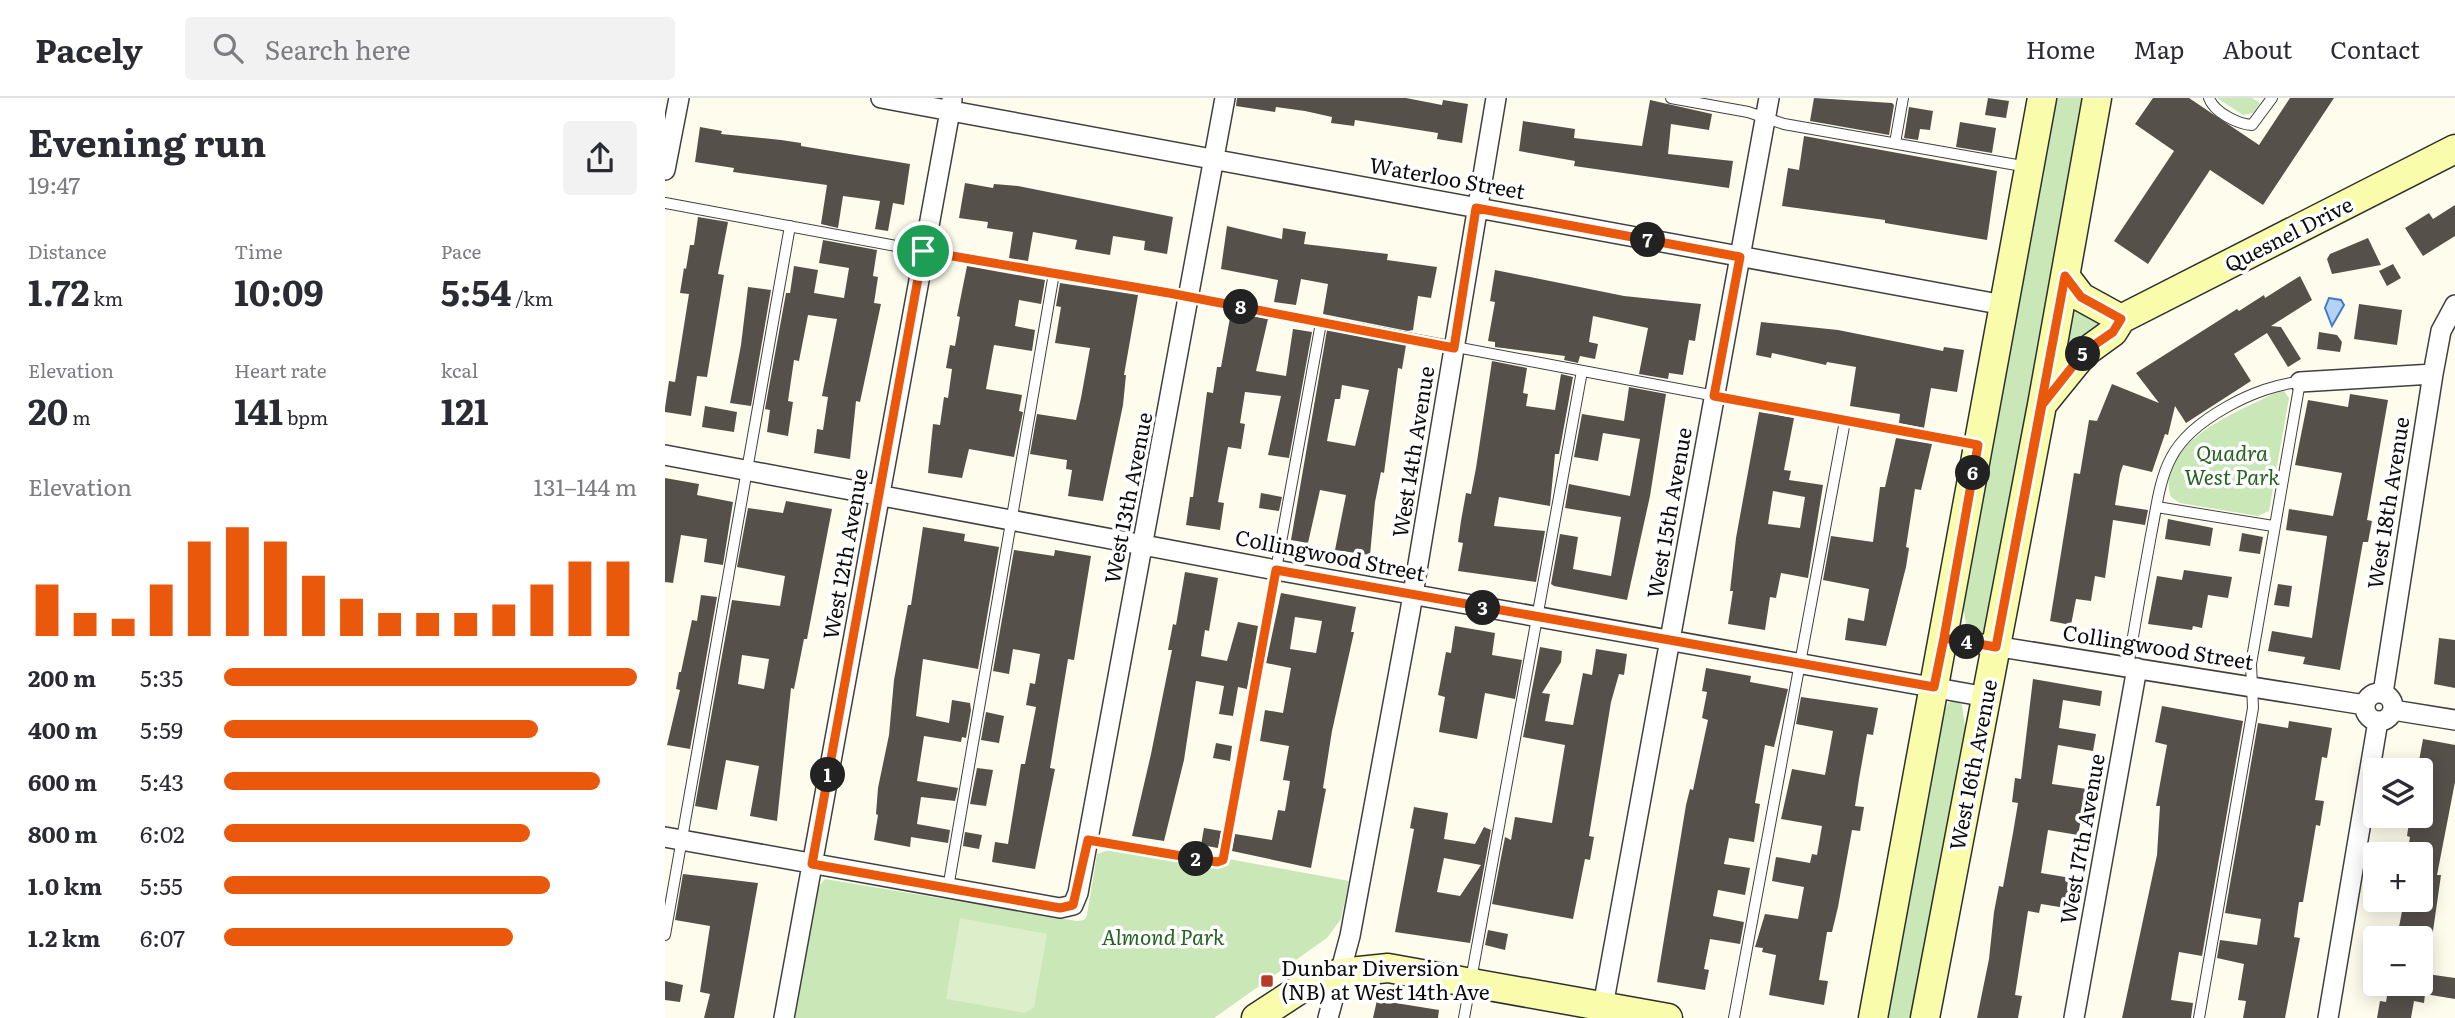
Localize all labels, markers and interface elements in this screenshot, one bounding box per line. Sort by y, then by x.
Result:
search box [185,17,675,80]
text: Pacely [35,24,143,73]
icon: search [209,29,247,67]
text: Search here [265,29,411,68]
text: Home [2026,31,2095,66]
text: Map [2133,31,2184,66]
text: About [2222,31,2292,66]
text: Contact [2330,31,2420,66]
text: Evening run [28,112,266,169]
button: share [563,121,637,195]
street label: Waterloo Street [1367,148,1528,206]
text: 19:47 [28,167,80,201]
street label: Quesnel Drive [2218,187,2357,278]
pin [893,221,953,281]
pin: 7 [1630,222,1665,258]
text: 7 [1642,225,1653,253]
icon: arrive [904,232,942,270]
text: Distance [28,237,107,265]
text: Time [234,237,283,265]
text: Pace [441,237,481,265]
text: 1.72 [28,265,90,317]
text: 10:09 [234,265,324,317]
text: 5:54 [441,265,511,317]
text: km [90,284,123,312]
text: /km [511,284,553,312]
pin: 8 [1223,290,1259,325]
text: 8 [1235,292,1246,320]
pin: 5 [2065,336,2101,372]
text: 5 [2077,339,2088,367]
text: Elevation [28,356,114,384]
text: Heart rate [234,356,327,384]
text: kcal [441,356,478,384]
street label: West 14th Avenue [1383,364,1440,540]
text: 20 [28,384,68,436]
text: 141 [234,384,283,436]
text: 121 [441,384,488,436]
text: m [68,403,91,431]
text: bpm [283,403,328,431]
street label: West 13th Avenue [1095,409,1158,586]
street label: West 18th Avenue [2358,414,2415,591]
street label: West 15th Avenue [1637,425,1698,601]
park label: Quadra West Park [2184,436,2280,491]
pin: 6 [1955,456,1991,490]
text: 6 [1967,458,1978,486]
street label: West 12th Avenue [813,466,874,641]
text: Elevation [28,469,132,503]
text: 131–144 m [534,469,637,503]
street label: Collingwood Street [1233,520,1429,587]
pin: 3 [1465,590,1501,626]
text: 3 [1477,593,1488,621]
street label: Collingwood Street [2061,615,2257,676]
pin: 4 [1949,624,1985,660]
text: 4 [1961,627,1972,655]
text: 200 m [28,660,96,694]
text: 5:35 [140,660,183,694]
street label: West 16th Avenue [1940,676,2003,853]
text: 400 m [28,712,98,746]
text: 5:59 [140,712,183,746]
street label: West 17th Avenue [2050,751,2111,926]
pin: 1 [811,758,845,792]
map controls [2363,758,2433,996]
button: layers [2363,758,2433,828]
text: 1 [824,760,831,788]
text: 600 m [28,764,97,798]
text: 5:43 [140,764,184,798]
text: 800 m [28,816,97,850]
text: 6:02 [140,816,185,850]
pin: 2 [1179,842,1213,876]
button: + [2363,842,2433,912]
text: 2 [1190,844,1201,872]
text: 1.0 km [28,868,102,902]
text: 5:55 [140,868,183,902]
text: 1.2 km [28,920,100,954]
text: 6:07 [140,920,185,954]
park label: Almond Park [1102,920,1225,951]
button: − [2363,926,2433,996]
place label: Dunbar Diversion (NB) at West 14th Ave [1281,951,1490,1006]
marker: Dunbar Diversion (NB) at West 14th Ave [1259,973,1275,989]

